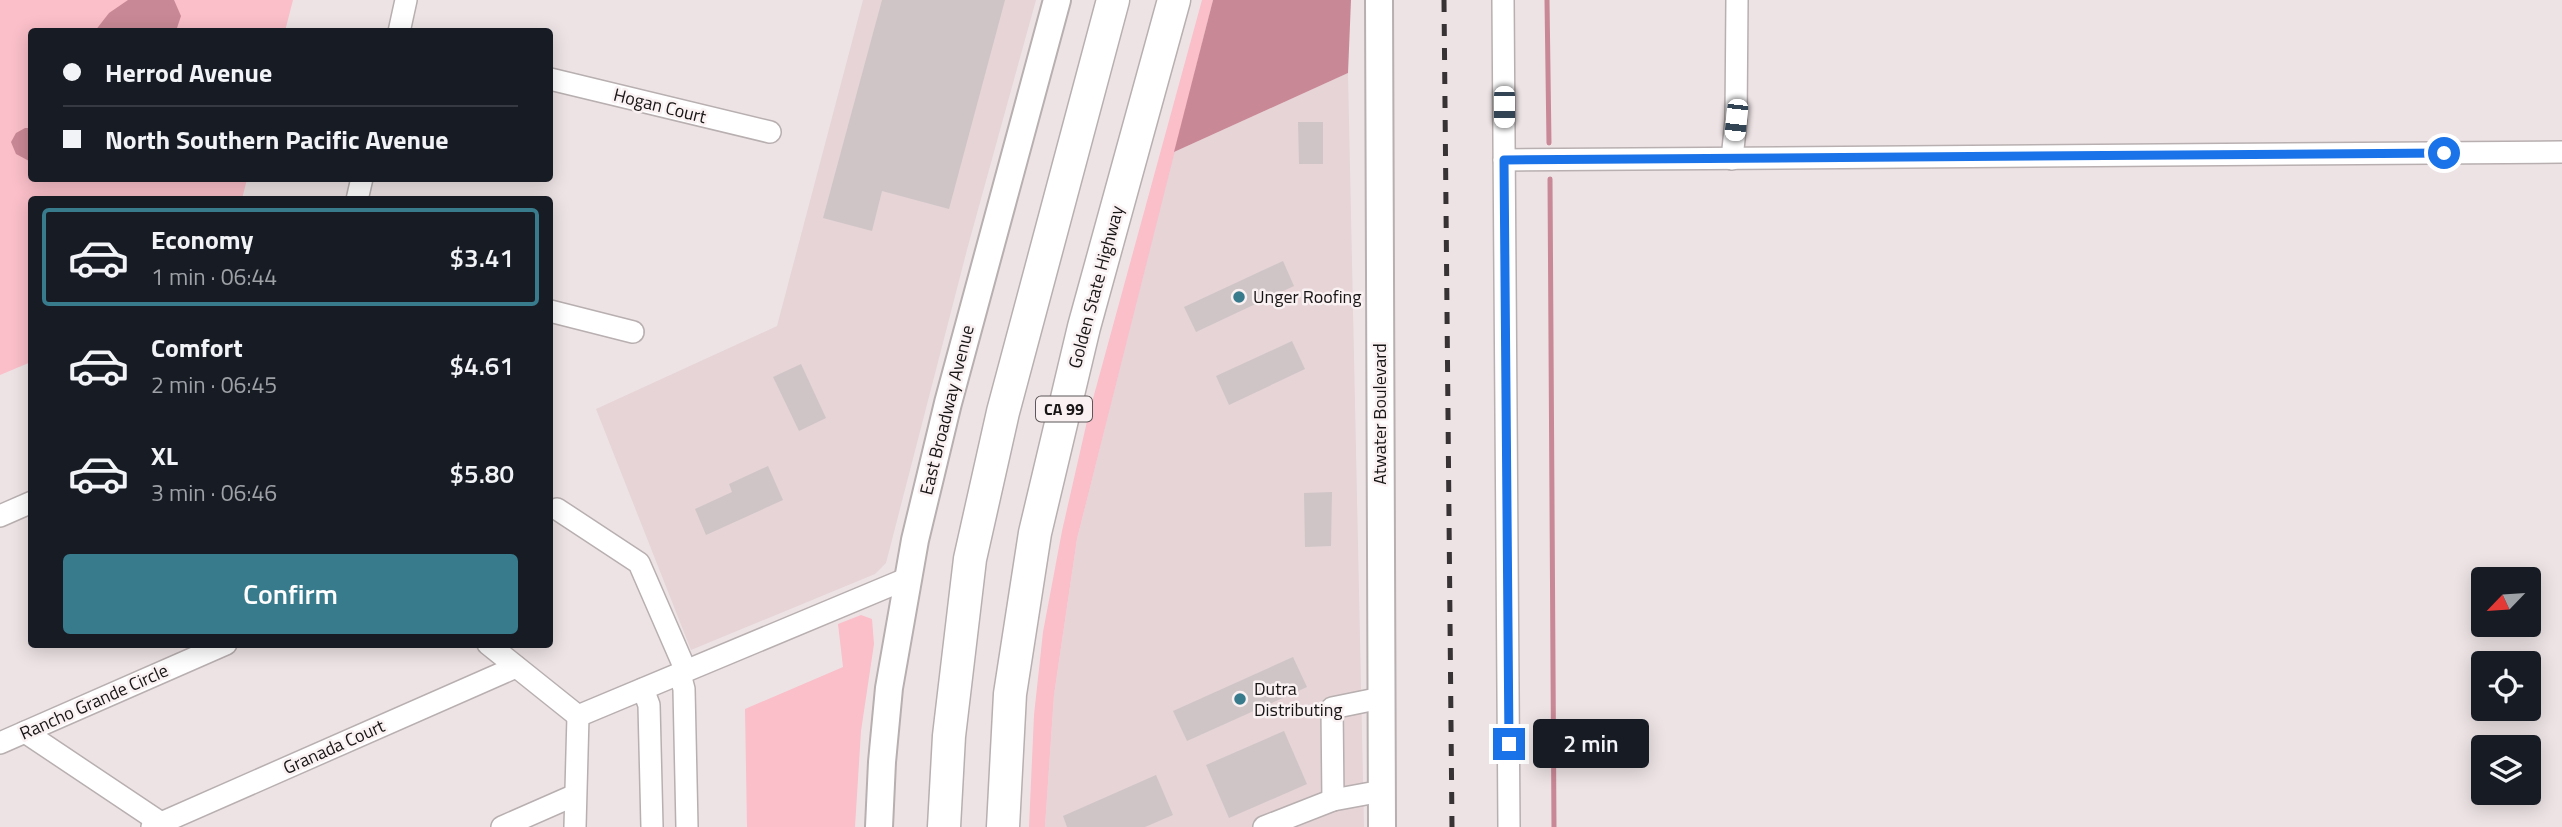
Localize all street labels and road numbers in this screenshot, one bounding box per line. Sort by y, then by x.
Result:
street label: Hogan Court [611,81,710,130]
street label: Golden State Highway [1061,202,1130,371]
street label: East Broadway Avenue [912,322,981,498]
street label: Atwater Boulevard [1366,343,1393,485]
road number: CA 99 [1036,396,1092,422]
street label: Rancho Grande Circle [15,657,172,746]
street label: Granada Court [279,712,390,781]

